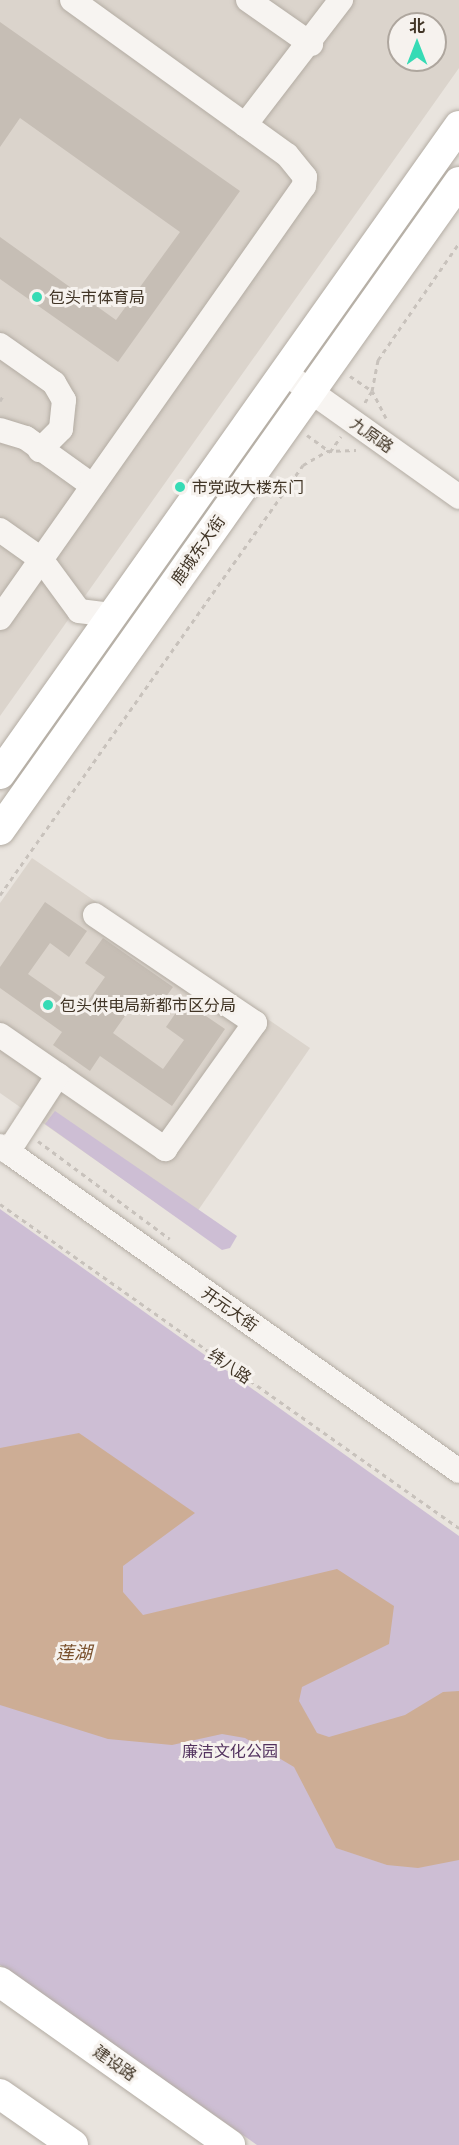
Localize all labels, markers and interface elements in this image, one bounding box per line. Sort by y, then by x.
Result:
north arrow [387,12,447,72]
text: 北 [409,17,425,35]
place label: 包头市体育局 [49,287,145,307]
marker: 包头市体育局 [30,290,44,304]
street label: 九原路 [347,413,397,457]
place label: 市党政大楼东门 [192,477,304,497]
marker: 市党政大楼东门 [173,480,187,494]
street label: 鹿城东大街 [167,512,229,588]
place label: 包头供电局新都市区分局 [60,995,236,1015]
marker: 包头供电局新都市区分局 [41,998,55,1012]
street label: 开元大街 [198,1283,262,1335]
street label: 纬八路 [205,1344,255,1388]
water label: 莲湖 [56,1641,92,1663]
park label: 廉洁文化公园 [182,1741,278,1761]
street label: 建设路 [90,2041,140,2085]

